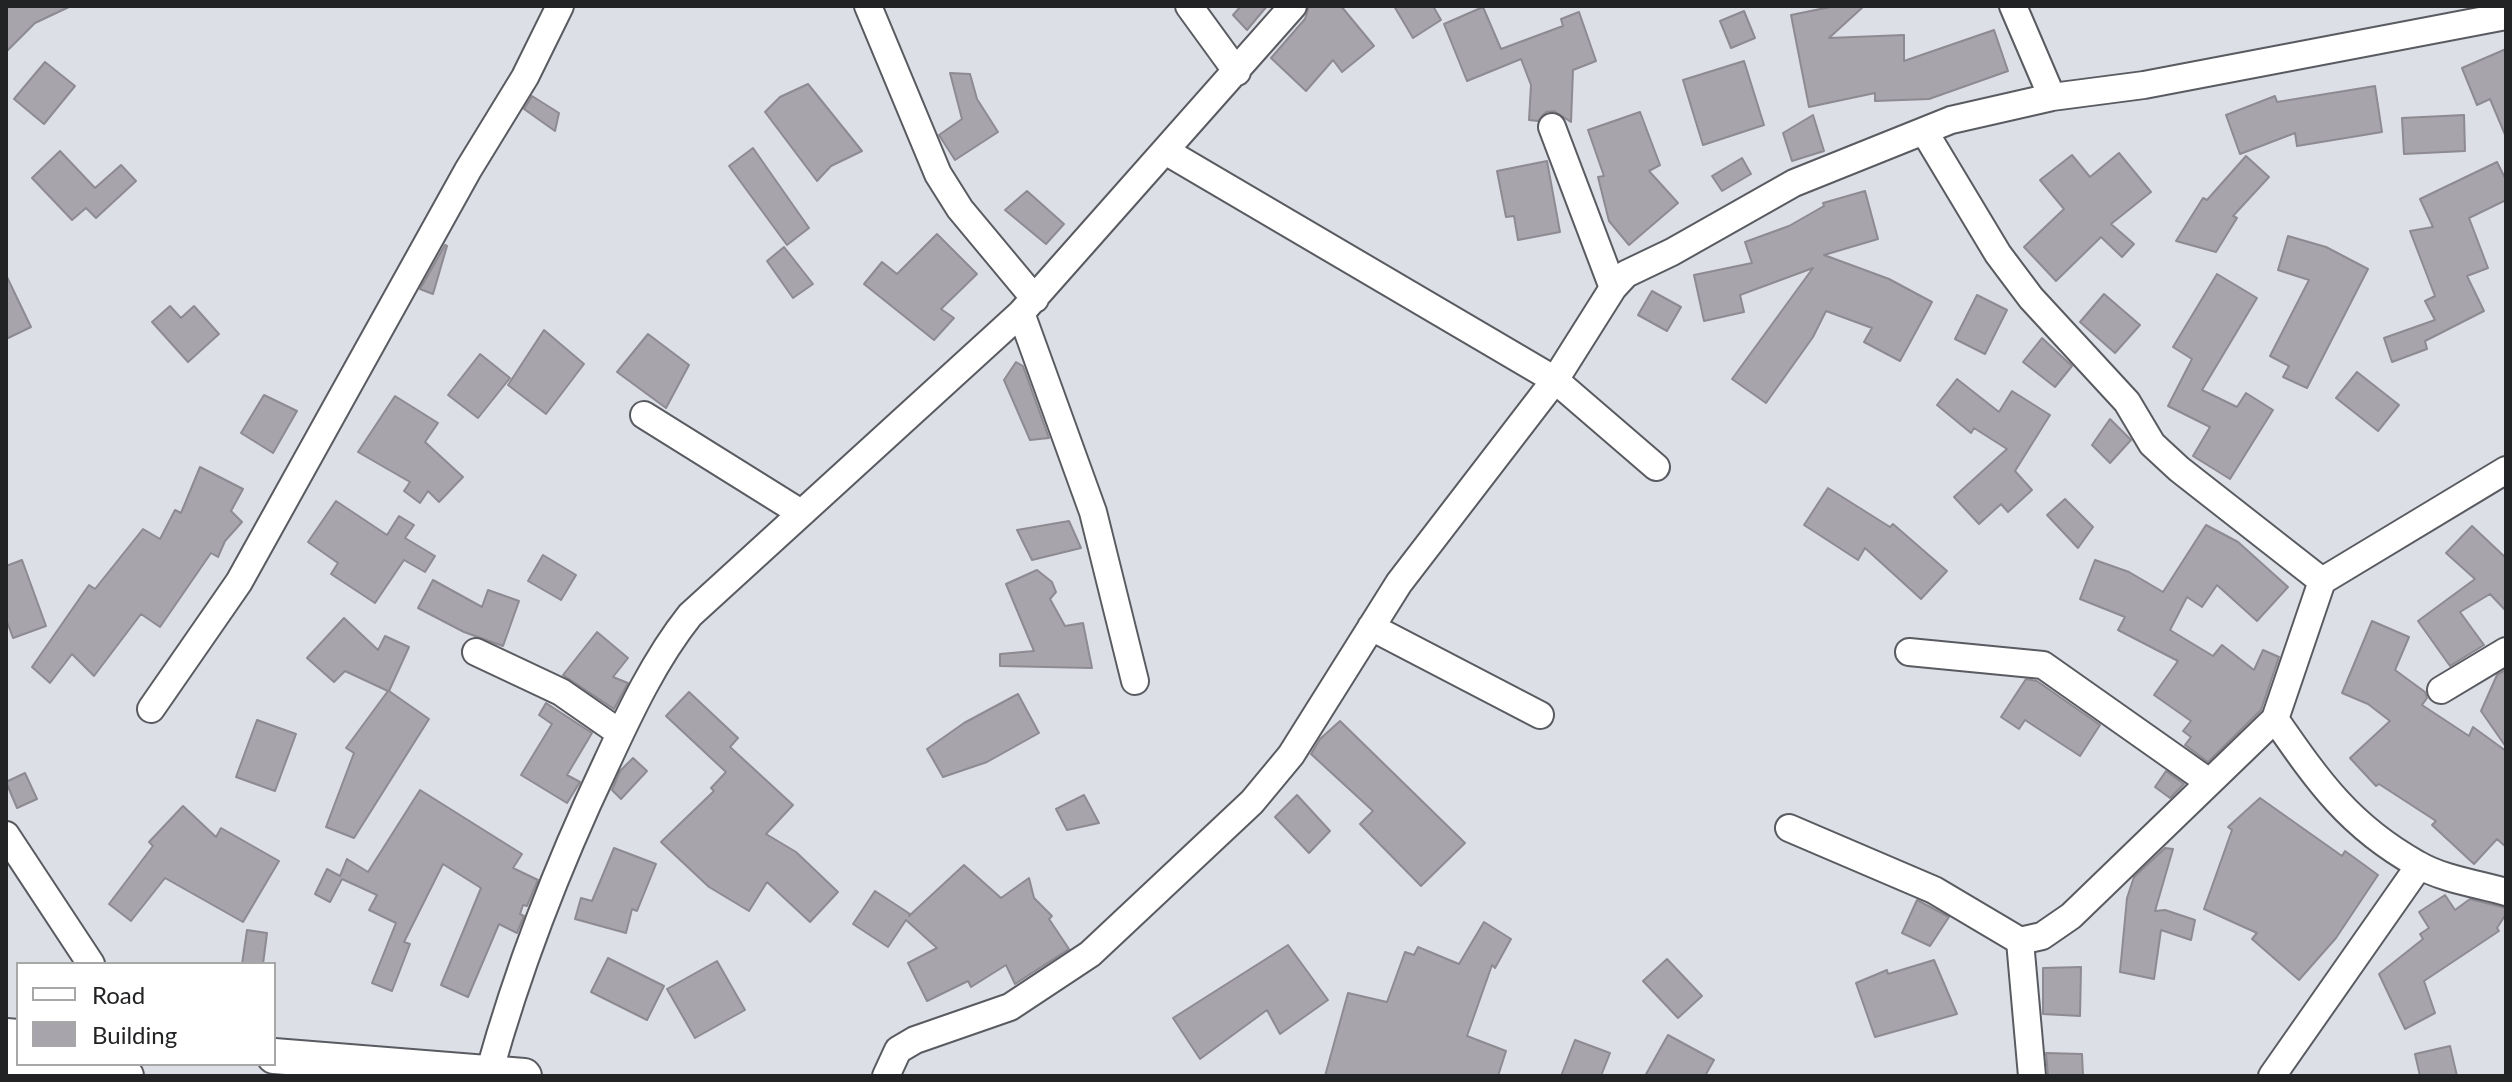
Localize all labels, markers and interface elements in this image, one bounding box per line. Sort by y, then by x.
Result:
legend [16,962,276,1066]
text: Road [92,980,145,1009]
text: Building [92,1020,177,1049]

